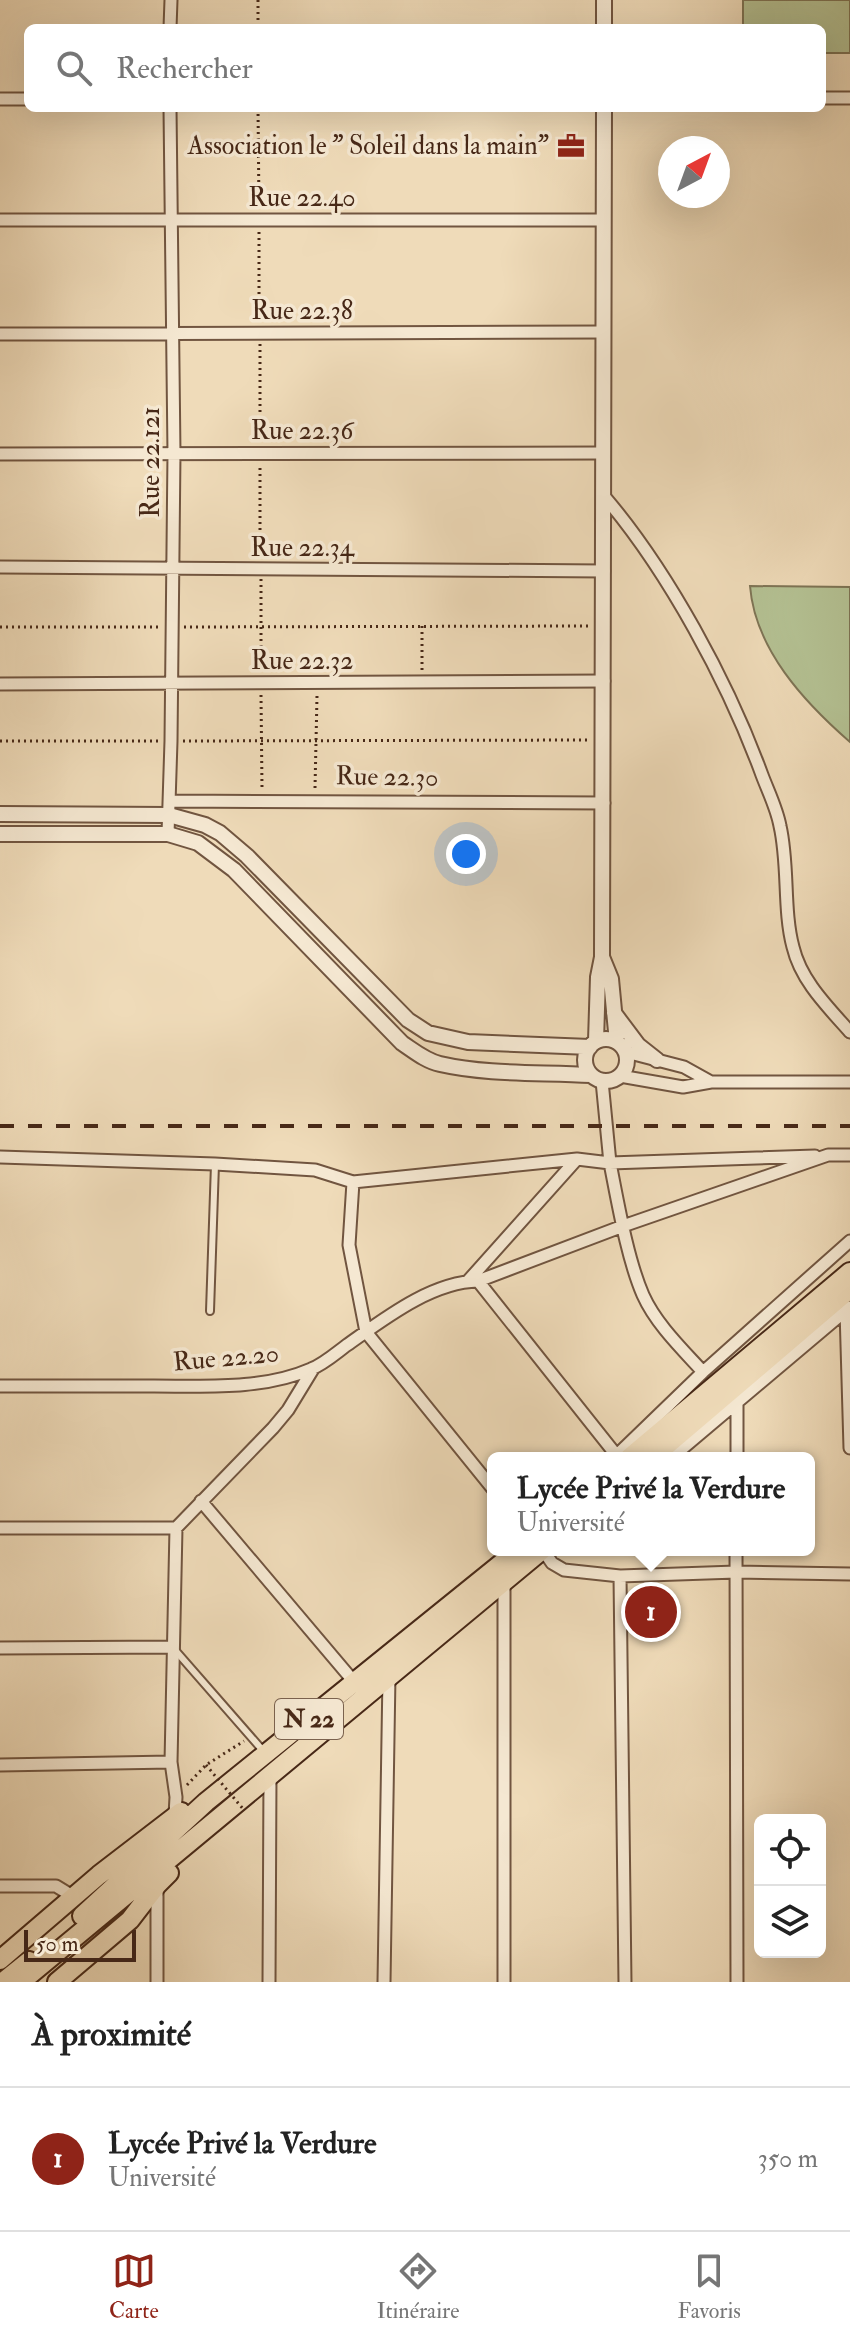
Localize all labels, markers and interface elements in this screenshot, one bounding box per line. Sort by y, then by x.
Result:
search box [24,24,826,112]
icon: search [52,46,96,90]
text: Rechercher [116,50,253,87]
place label: Association le " Soleil dans la main" [187,130,549,162]
office icon: Association le " Soleil dans la main" [556,131,586,161]
north arrow [658,136,730,208]
street label: Rue 22.40 [248,182,356,214]
street label: Rue 22.38 [251,295,353,327]
street label: Rue 22.121 [135,406,167,518]
street label: Rue 22.36 [251,415,355,447]
street label: Rue 22.34 [250,532,355,564]
street label: Rue 22.32 [251,645,353,677]
street label: Rue 22.30 [335,760,439,794]
your location [446,834,486,874]
street label: Rue 22.20 [172,1337,280,1379]
popup [487,1452,815,1556]
text: Lycée Privé la Verdure [517,1470,785,1507]
text: Université [517,1507,625,1539]
pin: 1 [625,1582,677,1642]
road number: N 22 [275,1699,343,1739]
map controls [754,1814,826,1958]
button: locate [754,1814,826,1886]
button: layers [754,1886,826,1958]
scale bar [24,1926,136,1962]
text: 50 m [36,1930,78,1958]
text: À proximité [32,2013,191,2056]
text: Lycée Privé la Verdure [108,2125,376,2162]
text: 1 [53,2143,63,2175]
text: 350 m [758,2143,818,2175]
text: Université [108,2162,216,2194]
tab: Carte [109,2249,159,2325]
tab: Itinéraire [377,2249,459,2325]
tab: Favoris [677,2249,741,2325]

